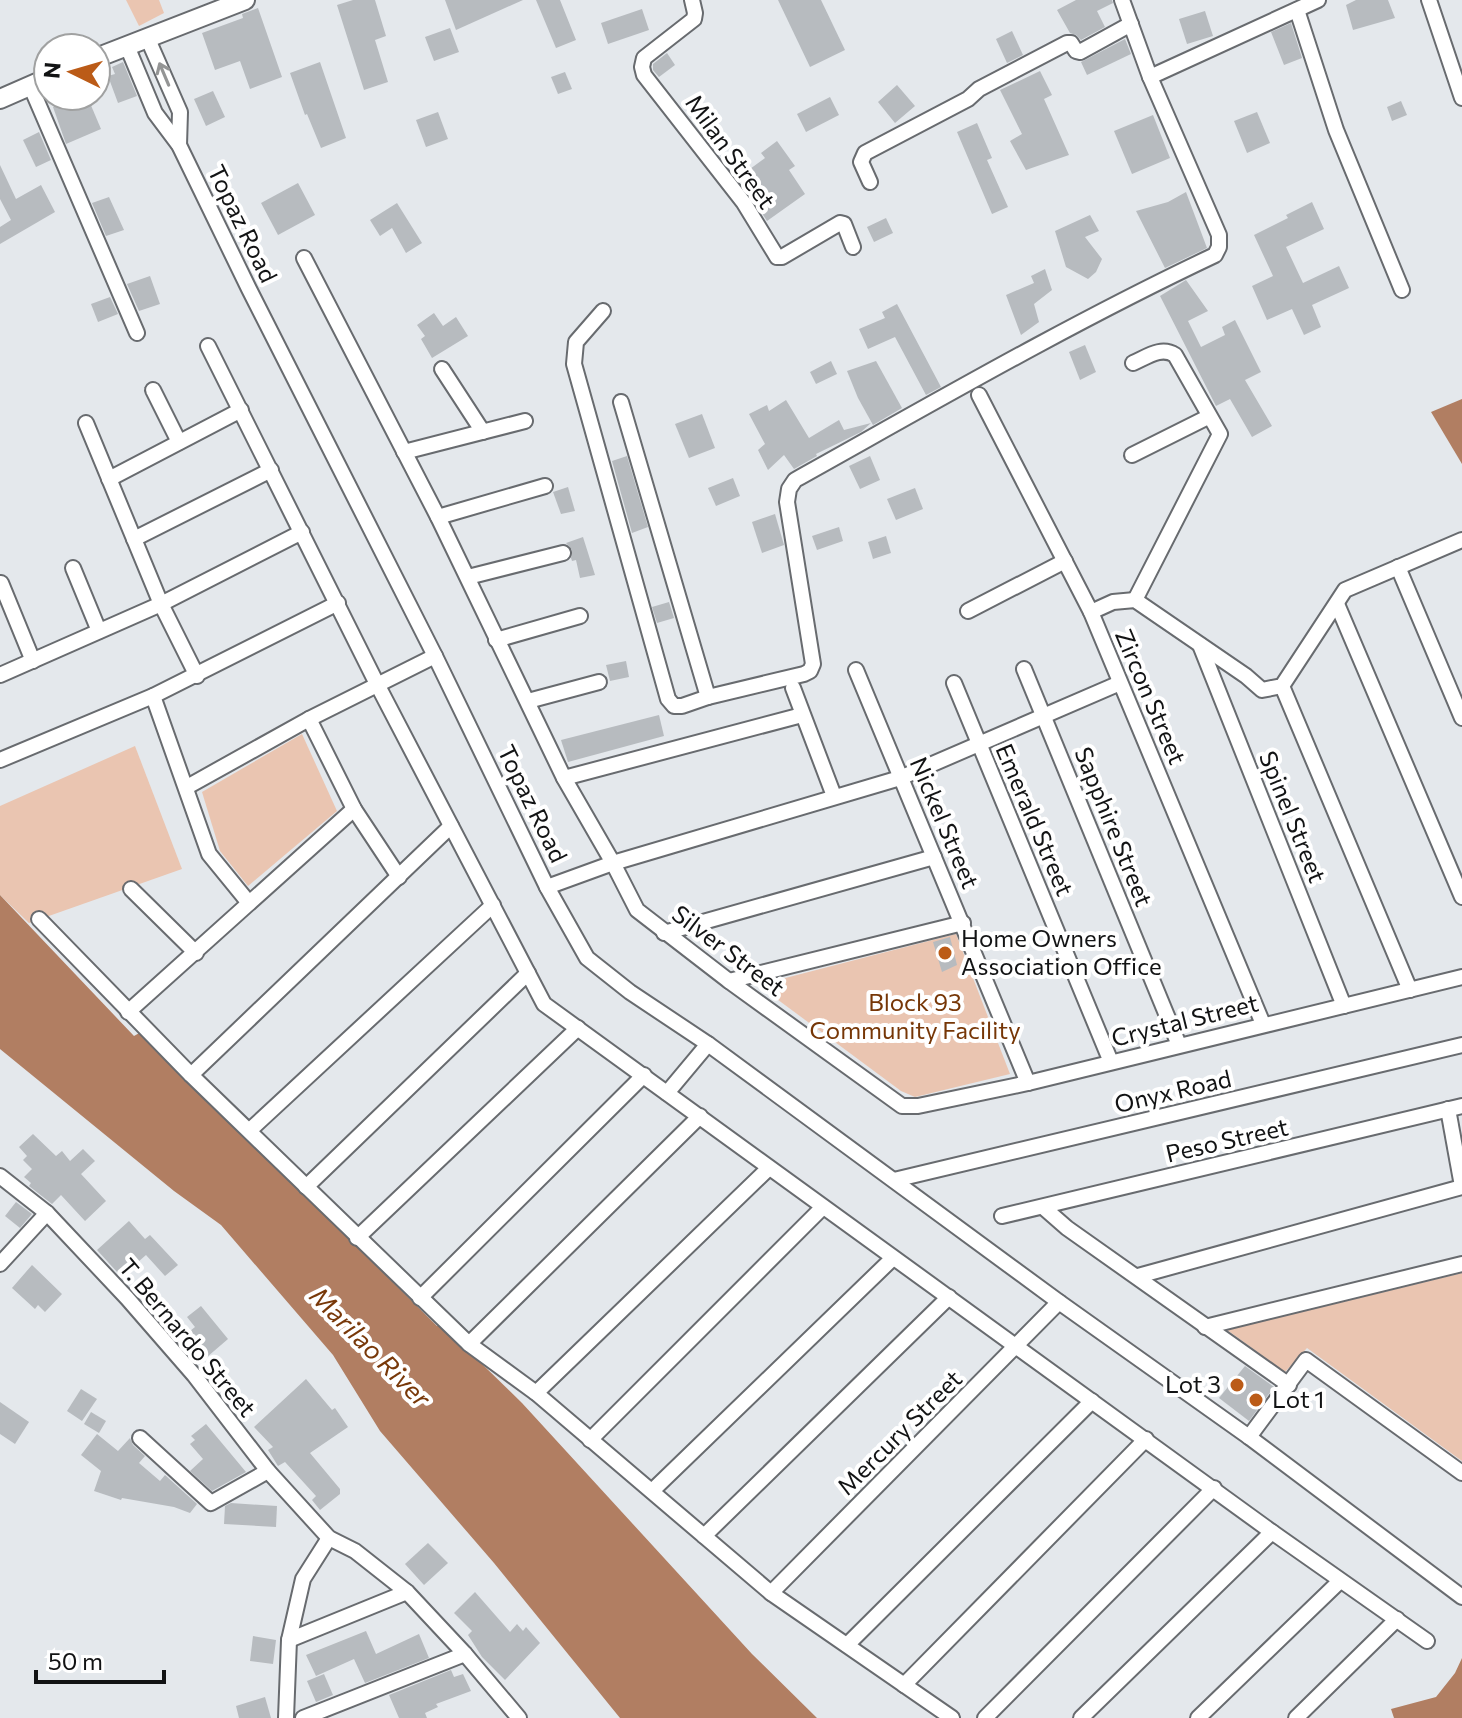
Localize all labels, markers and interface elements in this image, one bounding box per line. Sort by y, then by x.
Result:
north arrow [32,32,112,112]
text: N [37,61,66,80]
one-way arrow [155,62,170,87]
street label: Milan Street [680,88,782,214]
street label: Topaz Road [202,160,284,287]
street label: Zircon Street [1110,625,1193,768]
street label: Emerald Street [990,739,1080,900]
street label: Topaz Road [492,740,574,867]
street label: Sapphire Street [1069,743,1160,910]
street label: Spinel Street [1254,746,1333,887]
street label: Nickel Street [905,752,986,893]
street label: Silver Street [667,898,791,1001]
place label: Home Owners Association Office [961,923,1162,980]
marker: Home Owners Association Office [936,944,954,962]
park label: Block 93 Community Facility [809,987,1021,1044]
street label: Crystal Street [1108,987,1261,1052]
street label: Onyx Road [1111,1063,1234,1118]
street label: Peso Street [1163,1111,1291,1168]
street label: T. Bernardo Street [113,1252,263,1422]
water label: Marilao River [304,1279,439,1414]
street label: Mercury Street [831,1363,967,1500]
place label: Lot 3 [1165,1369,1221,1398]
marker: Lot 3 [1228,1376,1246,1394]
place label: Lot 1 [1272,1384,1325,1413]
marker: Lot 1 [1247,1391,1265,1409]
scale bar [36,1634,164,1684]
text: 50 m [48,1646,103,1675]

